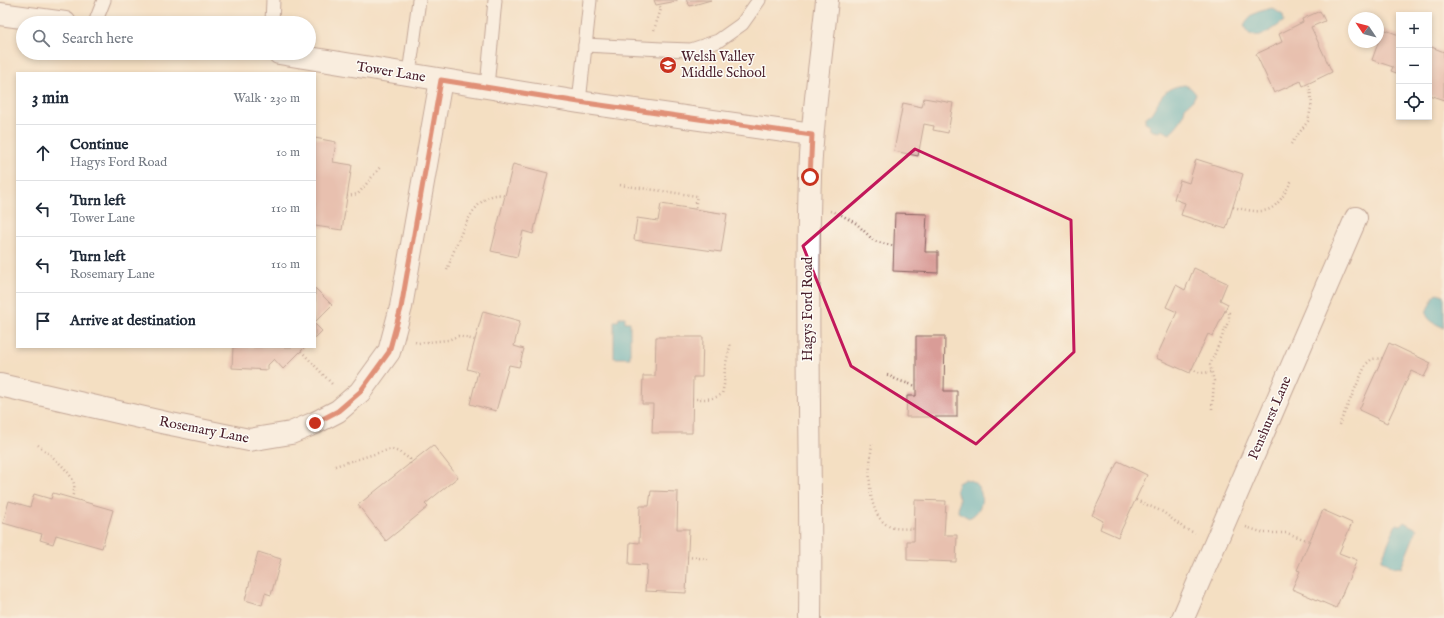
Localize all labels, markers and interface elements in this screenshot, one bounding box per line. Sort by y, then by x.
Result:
north arrow [1348,12,1384,48]
map controls [1396,12,1432,120]
button: + [1396,12,1432,48]
search box [16,16,316,60]
icon: search [30,27,52,49]
text: Search here [62,29,133,48]
place label: Welsh Valley Middle School [681,48,766,82]
button: − [1396,48,1432,84]
school or university icon: Welsh Valley Middle School [658,55,678,75]
street label: Tower Lane [355,58,428,86]
button: locate [1396,84,1432,120]
text: 3 min [32,88,69,109]
text: Walk · 230 m [234,90,300,107]
text: Continue [70,135,128,154]
icon: ahead [32,142,54,164]
text: 10 m [276,144,300,161]
text: Hagys Ford Road [70,154,167,171]
route start [801,168,819,186]
text: Turn left [70,191,126,210]
icon: left [32,198,54,220]
text: 110 m [271,200,300,217]
text: Tower Lane [70,210,135,227]
text: Turn left [70,247,126,266]
icon: left [32,254,54,276]
text: 110 m [271,256,300,273]
street label: Hagys Ford Road [799,256,817,361]
text: Rosemary Lane [70,266,155,283]
icon: arrive [32,310,54,332]
text: Arrive at destination [70,311,196,330]
street label: Penshurst Lane [1244,373,1296,463]
street label: Rosemary Lane [157,412,251,448]
route end [306,414,324,432]

